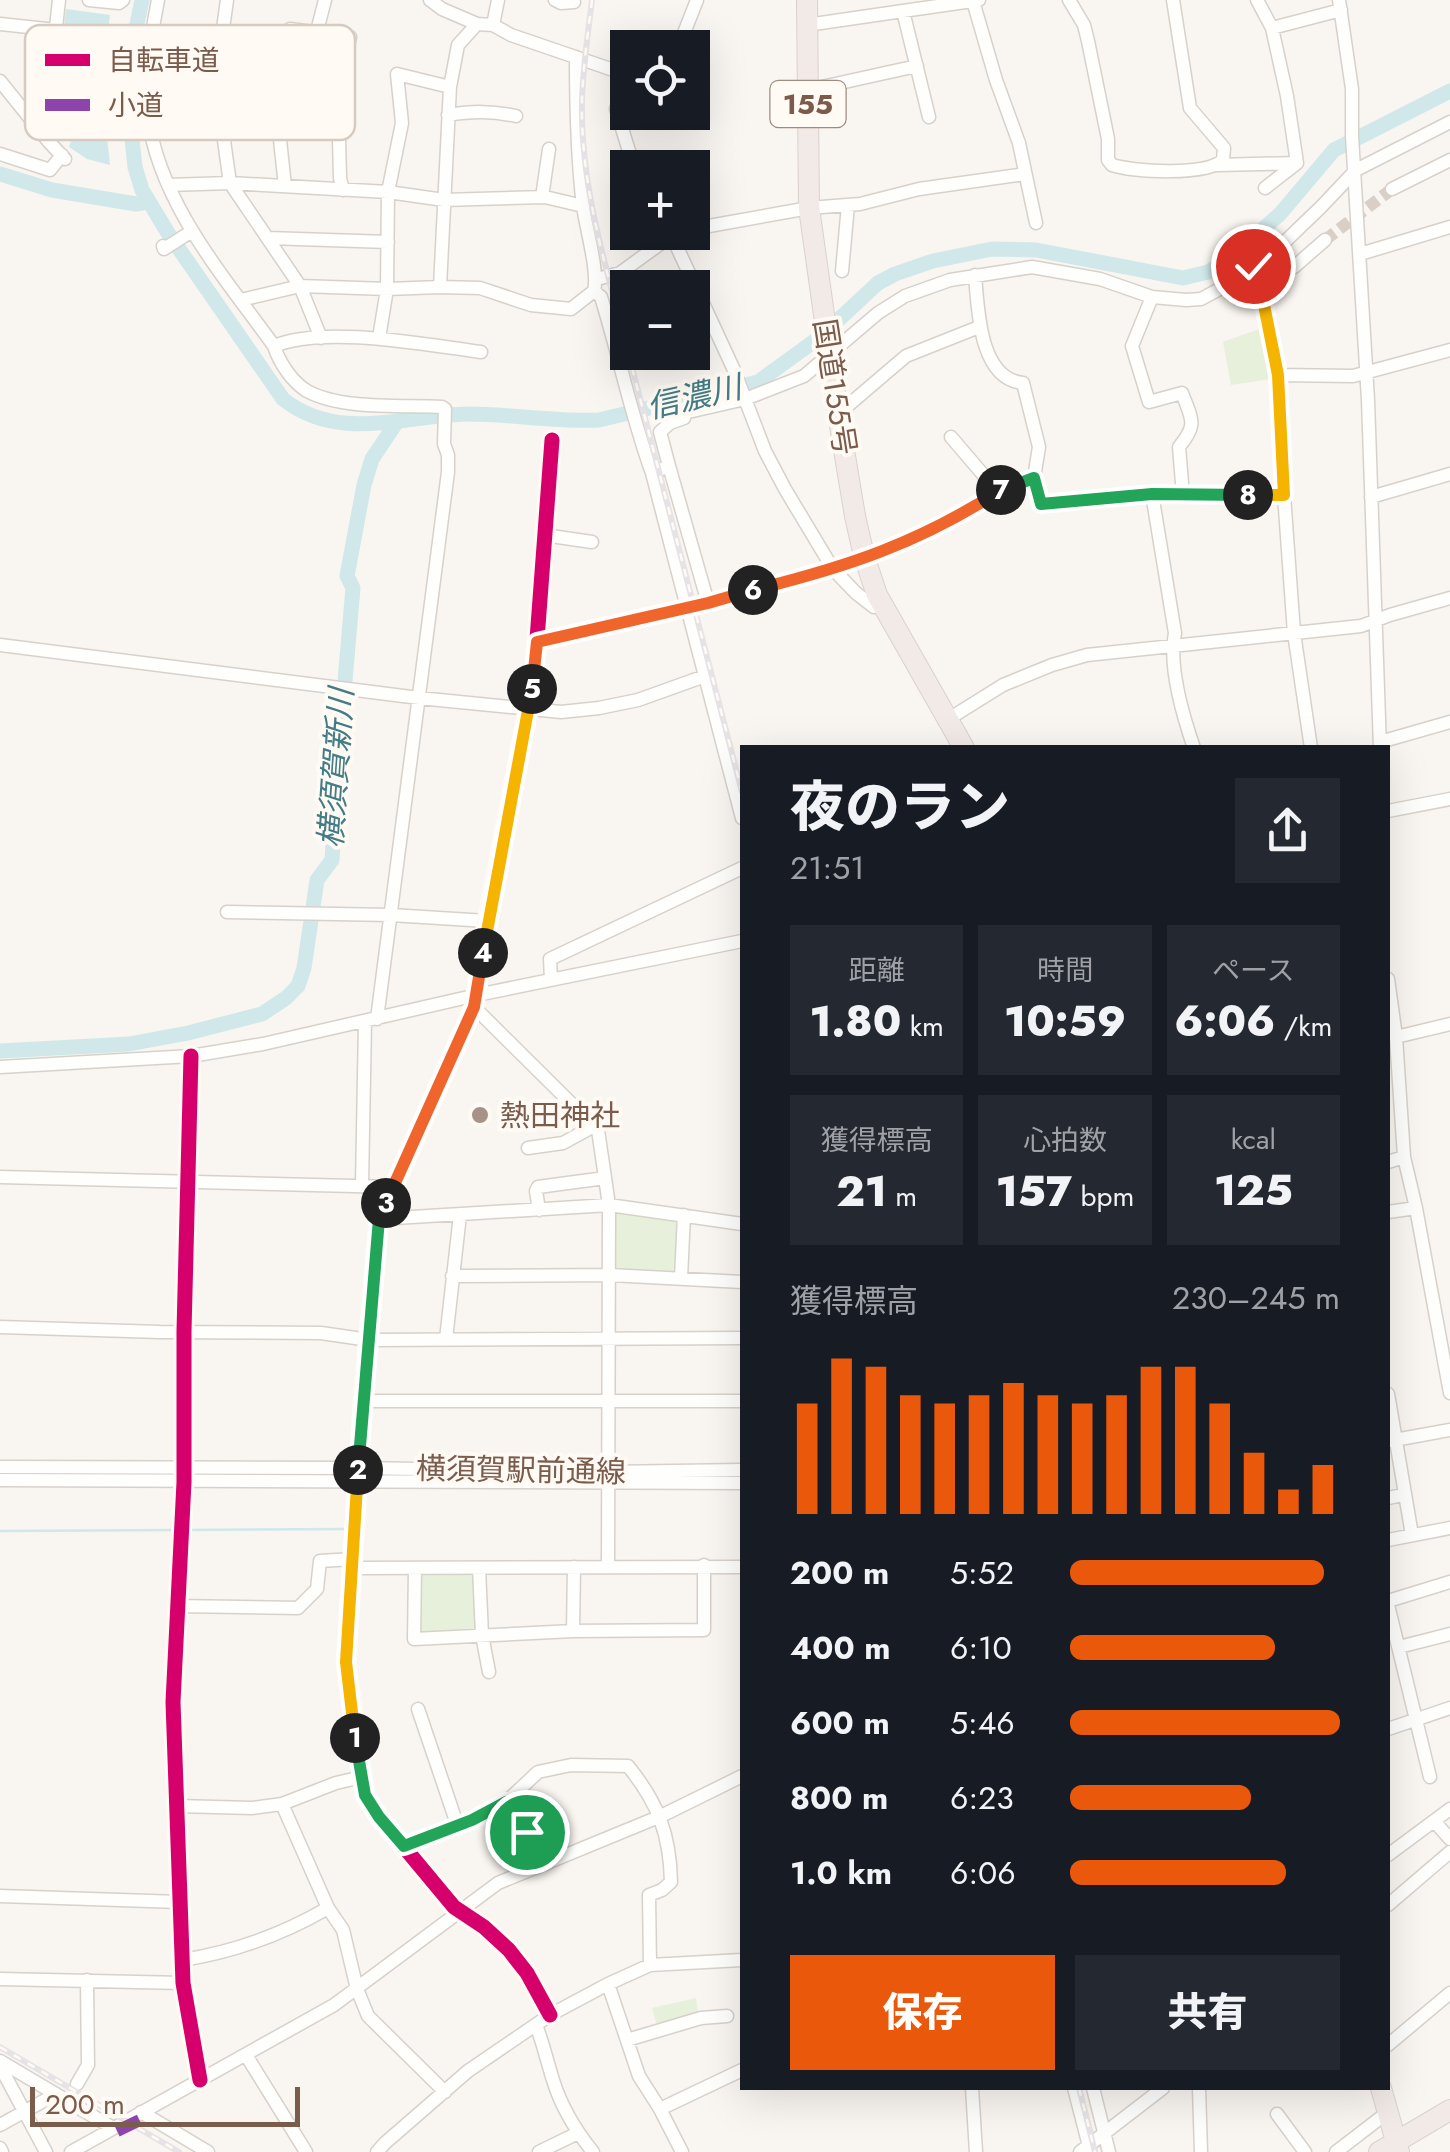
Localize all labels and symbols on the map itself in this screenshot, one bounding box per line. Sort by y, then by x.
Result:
legend [25,25,355,140]
text: 自転車道 [108,40,220,81]
road number: 155 [770,81,846,127]
text: 小道 [108,85,164,126]
pin [1211,224,1296,309]
street label: 国道155号 [803,316,867,458]
water label: 信濃川 [642,363,749,430]
pin: 7 [976,465,1026,515]
pin: 8 [1223,470,1273,520]
pin: 6 [728,565,778,615]
pin: 5 [507,664,557,714]
water label: 横須賀新川 [307,684,365,849]
pin: 4 [458,928,508,978]
place label: 熱田神社 [500,1094,620,1137]
marker: 熱田神社 [469,1104,491,1126]
pin: 3 [361,1178,411,1228]
pin: 2 [333,1445,383,1495]
street label: 横須賀駅前通線 [416,1447,626,1493]
pin: 1 [330,1713,380,1763]
pin [485,1790,570,1875]
scale bar [30,2082,300,2126]

